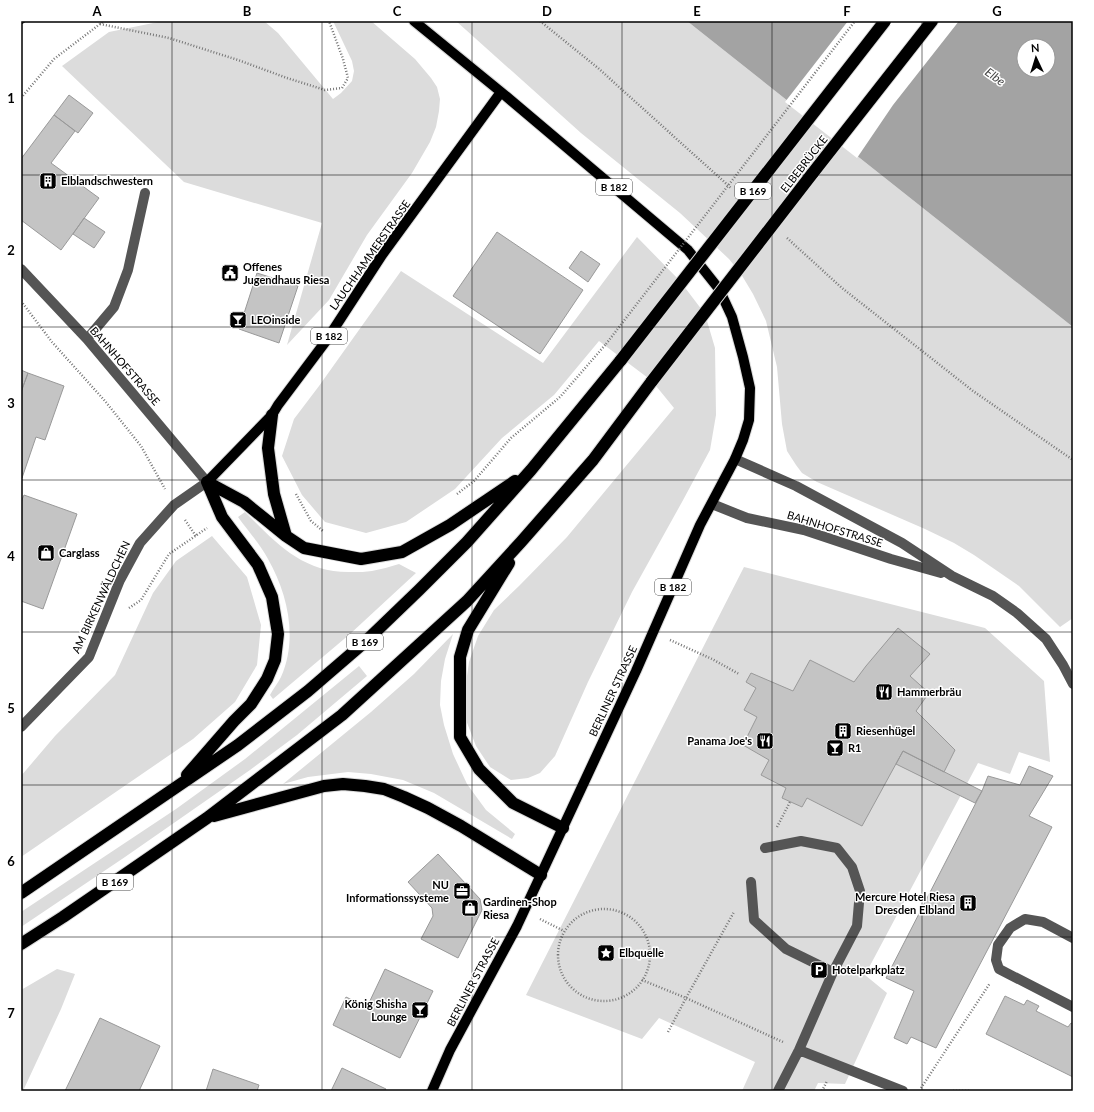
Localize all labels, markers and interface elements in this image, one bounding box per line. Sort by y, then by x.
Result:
text: A [91,3,102,19]
text: B [243,3,252,19]
text: C [393,3,402,19]
text: D [542,3,552,19]
text: E [693,3,701,19]
text: F [843,3,851,19]
text: G [992,3,1002,19]
north arrow [1016,38,1056,78]
text: N [1031,41,1040,54]
water label: Elbe [982,64,1008,89]
text: 1 [7,90,15,106]
street label: ELBEBRÜCKE [777,133,830,195]
building icon: Elblandschwestern [38,171,58,191]
place label: Elblandschwestern [61,174,153,187]
road number: B 182 [596,179,632,195]
road number: B 169 [735,183,771,199]
street label: LAUCHHAMMERSTRASSE [327,197,413,312]
text: 2 [7,242,15,258]
place label: Offenes Jugendhaus Riesa [243,260,329,286]
public building icon: Offenes Jugendhaus Riesa [220,263,240,283]
bar icon: LEOinside [228,310,248,330]
place label: LEOinside [251,313,301,326]
street label: BAHNHOFSTRASSE [88,324,163,408]
road number: B 182 [311,328,347,344]
text: 3 [7,395,15,411]
street label: BAHNHOFSTRASSE [786,508,885,549]
street label: AM BIRKENWÄLDCHEN [69,539,132,655]
shop icon: Carglass [36,543,56,563]
place label: Carglass [59,546,100,559]
text: 4 [7,548,15,564]
road number: B 182 [655,579,691,595]
road number: B 169 [347,634,383,650]
street label: BERLINER STRASSE [586,643,639,738]
restaurant icon: Hammerbräu [874,682,894,702]
place label: Hammerbräu [897,685,961,698]
text: 5 [7,700,15,716]
building icon: Riesenhügel [833,721,853,741]
place label: Riesenhügel [856,724,916,737]
restaurant icon: Panama Joe's [755,731,775,751]
place label: Panama Joe's [687,734,752,747]
bar icon: R1 [825,738,845,758]
place label: R1 [848,741,861,754]
text: 6 [7,853,15,869]
road number: B 169 [97,874,133,890]
place label: NU Informationssysteme [346,878,449,904]
office icon: NU Informationssysteme [452,881,472,901]
place label: Mercure Hotel Riesa Dresden Elbland [855,890,955,916]
building icon: Mercure Hotel Riesa Dresden Elbland [958,893,978,913]
place label: Gardinen-Shop Riesa [483,895,557,921]
shop icon: Gardinen-Shop Riesa [460,898,480,918]
street label: BERLINER STRASSE [444,935,501,1028]
place icon: Elbquelle [596,943,616,963]
place label: Elbquelle [619,946,664,959]
parking icon: Hotelparkplatz [809,960,829,980]
place label: Hotelparkplatz [832,963,905,976]
place label: König Shisha Lounge [344,997,407,1023]
bar icon: König Shisha Lounge [410,1000,430,1020]
text: 7 [7,1005,15,1021]

